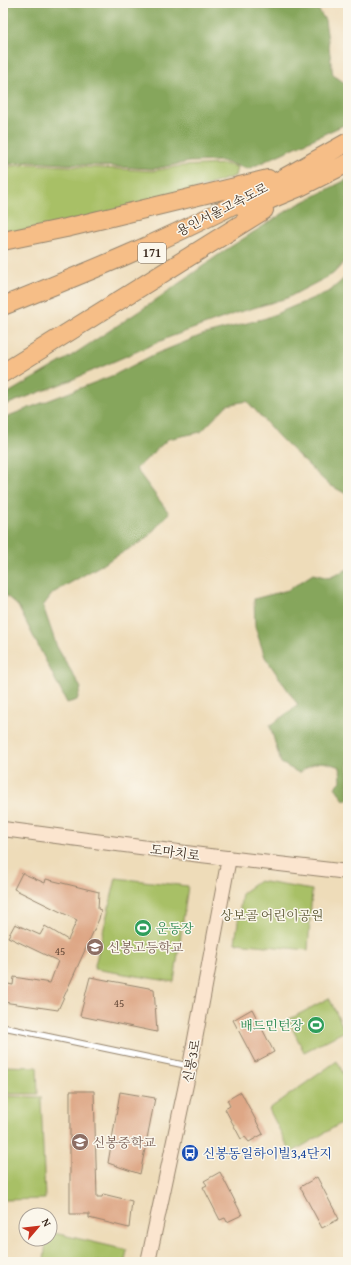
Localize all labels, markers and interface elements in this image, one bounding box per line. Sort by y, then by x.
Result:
street label: 용인서울고속도로 [173,178,272,241]
road number: 171 [138,243,166,263]
street label: 도마치로 [149,840,202,865]
park label: 상보골 어린이공원 [220,906,324,925]
sports icon: 운동장 [133,918,153,938]
place label: 운동장 [156,919,194,938]
school or university icon: 신봉고등학교 [85,937,105,957]
place label: 신봉고등학교 [108,938,184,957]
house number: 45 [55,943,65,959]
house number: 45 [114,995,124,1011]
sports icon: 배드민턴장 [306,1015,326,1035]
place label: 배드민턴장 [240,1016,303,1035]
street label: 신봉3로 [178,1037,205,1084]
school or university icon: 신봉중학교 [70,1132,90,1152]
place label: 신봉중학교 [93,1133,156,1152]
bus stop icon: 신봉동일하이빌3,4단지 [180,1143,200,1163]
place label: 신봉동일하이빌3,4단지 [203,1144,332,1163]
north arrow [18,1207,58,1247]
text: N [38,1215,56,1230]

